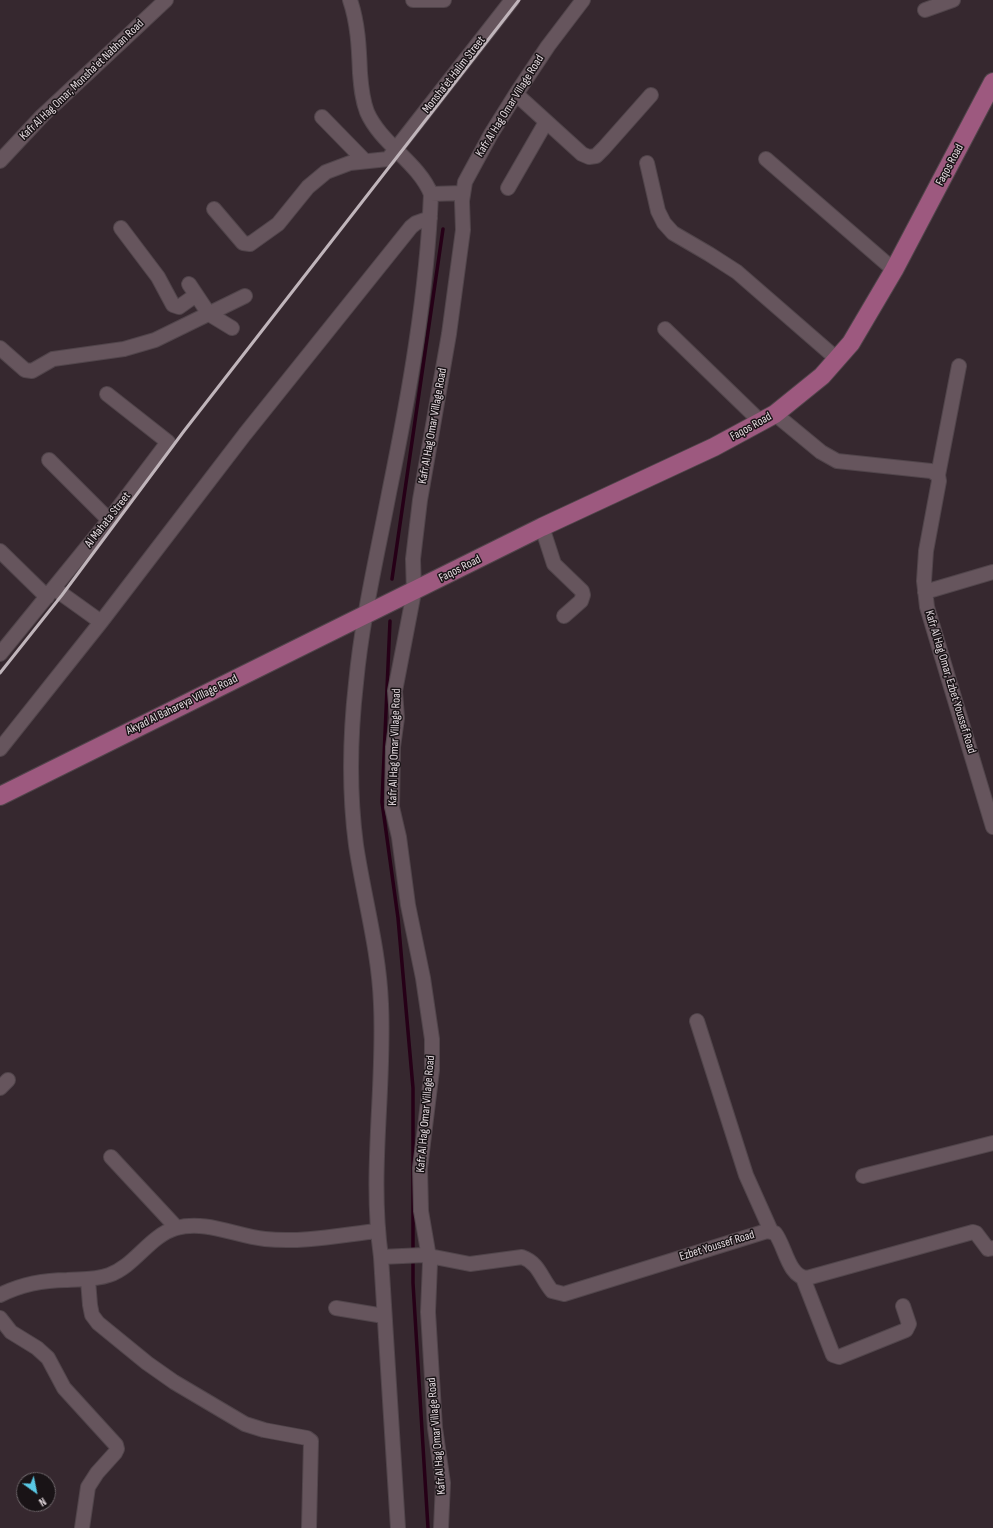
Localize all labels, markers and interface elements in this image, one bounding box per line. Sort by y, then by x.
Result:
street label: Kafr Al Hag Omar, Monsha'et Nabhan Road [17,17,147,143]
street label: Monsha'et Halim Street [419,34,489,116]
street label: Kafr Al Hag Omar Village Road [473,52,547,160]
street label: Faqos Road [933,142,967,188]
street label: Kafr Al Hag Omar Village Road [416,367,450,485]
street label: Faqos Road [728,410,774,444]
street label: Al Mahata Street [82,489,134,551]
street label: Faqos Road [437,552,483,586]
street label: Kafr Al Hag Omar, Ezbet Youssef Road [921,609,979,755]
street label: Akyad Al Bahareya Village Road [124,672,240,738]
street label: Kafr Al Hag Omar Village Road [386,688,404,806]
street label: Kafr Al Hag Omar Village Road [414,1055,438,1173]
street label: Ezbet Youssef Road [678,1228,756,1264]
street label: Kafr Al Hag Omar Village Road [425,1377,449,1495]
north arrow [16,1472,56,1512]
text: N [36,1495,48,1509]

